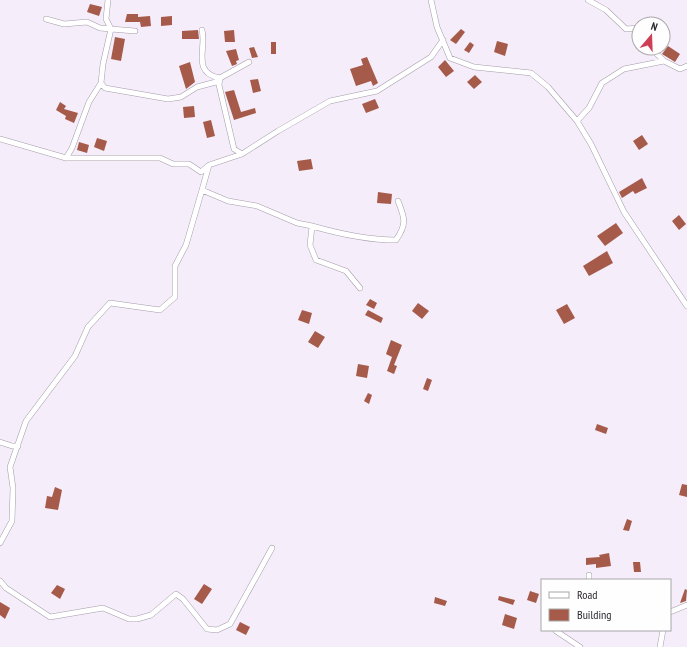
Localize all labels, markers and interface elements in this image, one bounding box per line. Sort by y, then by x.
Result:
north arrow [631,16,671,56]
text: N [649,19,659,34]
legend [541,579,671,631]
text: Road [577,587,597,602]
text: Building [577,607,612,622]

